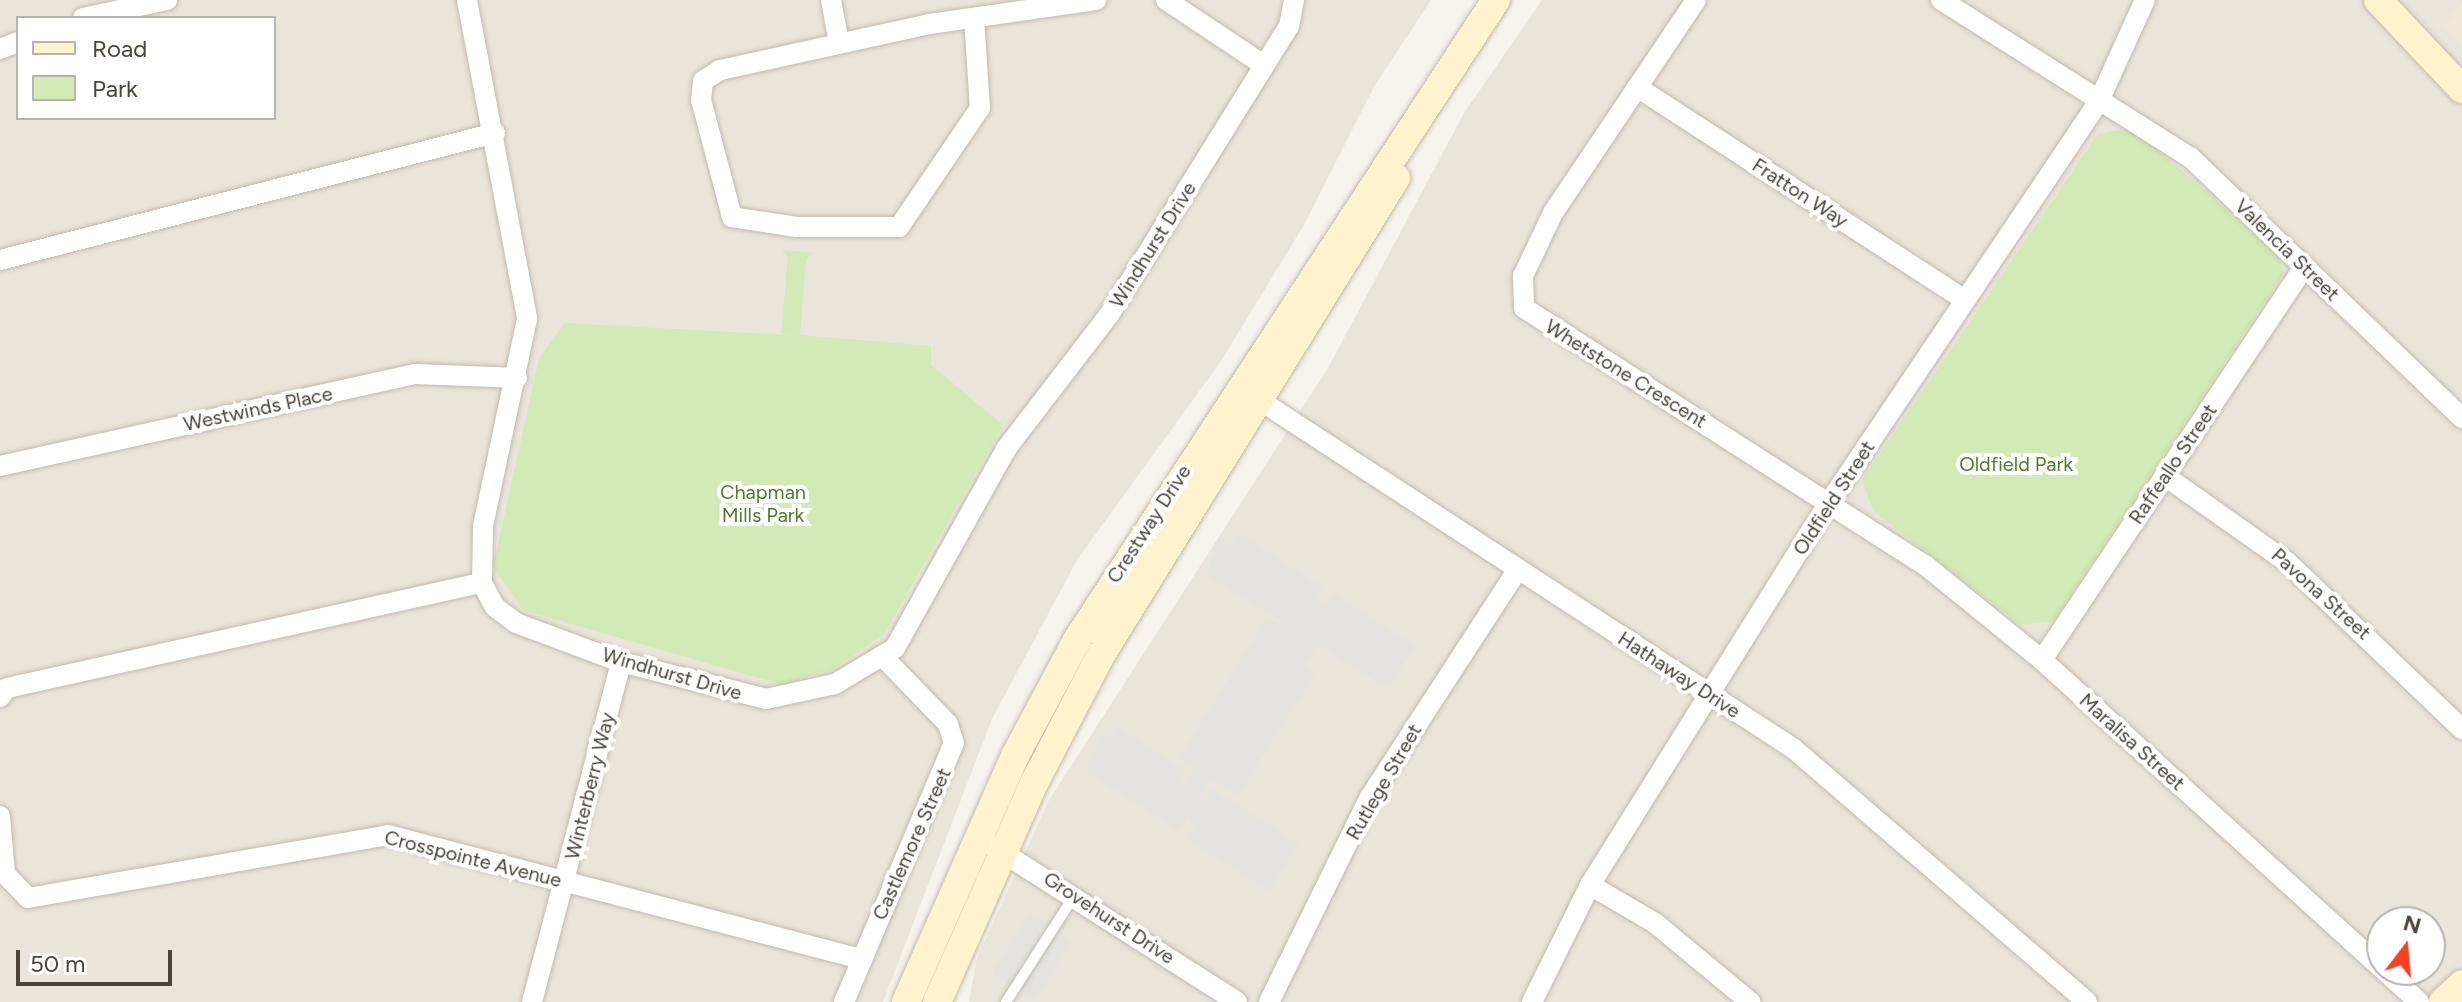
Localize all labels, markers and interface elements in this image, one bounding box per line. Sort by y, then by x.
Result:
legend [16,16,276,120]
text: Road [92,34,147,63]
text: Park [92,74,138,103]
street label: Fratton Way [1748,153,1852,233]
street label: Windhurst Drive [1105,178,1201,312]
street label: Valencia Street [2230,194,2344,306]
street label: Whetstone Crescent [1541,314,1711,434]
street label: Westwinds Place [181,382,335,436]
street label: Raffeallo Street [2124,399,2222,529]
street label: Oldfield Street [1788,436,1880,560]
park label: Oldfield Park [1959,452,2073,476]
street label: Crestway Drive [1102,460,1196,588]
park label: Chapman Mills Park [720,481,806,528]
street label: Pavona Street [2266,543,2376,645]
street label: Hathaway Drive [1613,626,1745,724]
street label: Windhurst Drive [600,643,744,705]
street label: Maralisa Street [2074,688,2190,796]
street label: Winterberry Way [560,710,620,862]
street label: Rutlege Street [1341,720,1427,844]
street label: Castlemore Street [868,764,956,924]
street label: Crosspointe Avenue [382,825,564,893]
street label: Grovehurst Drive [1039,867,1179,969]
north arrow [2366,906,2446,986]
text: N [2400,909,2424,940]
scale bar [20,934,176,984]
text: 50 m [30,949,86,978]

